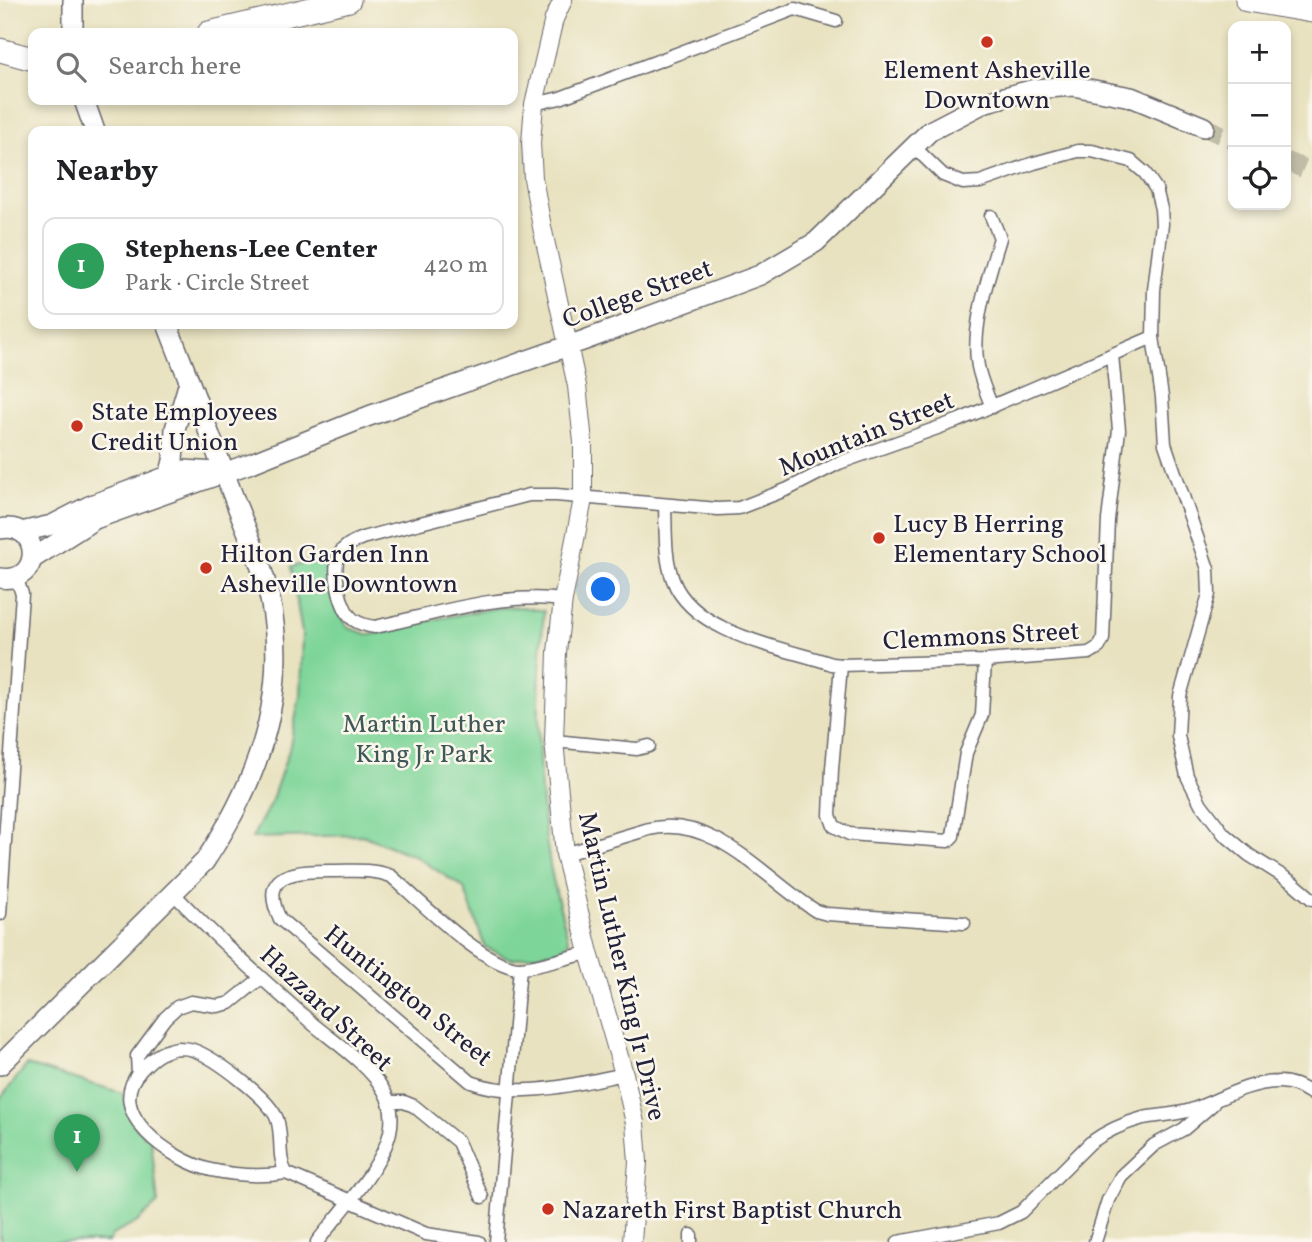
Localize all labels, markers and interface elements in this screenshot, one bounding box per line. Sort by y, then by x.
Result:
map controls [1228,21,1291,210]
button: + [1228,21,1291,84]
search box [28,28,518,105]
marker: Element Asheville Downtown [979,34,995,50]
icon: search [52,48,90,86]
text: Search here [108,49,241,85]
place label: Element Asheville Downtown [883,53,1091,119]
button: − [1228,84,1291,147]
button: locate [1228,147,1291,210]
text: Nearby [56,151,158,193]
text: Stephens-Lee Center [125,232,378,268]
text: 1 [76,250,86,282]
text: 420 m [423,250,488,282]
street label: College Street [558,251,718,339]
text: Park · Circle Street [125,268,310,300]
street label: Mountain Street [774,383,960,486]
place label: State Employees Credit Union [91,395,278,461]
marker: State Employees Credit Union [69,418,85,434]
place label: Lucy B Herring Elementary School [893,507,1107,573]
marker: Lucy B Herring Elementary School [871,530,887,546]
place label: Hilton Garden Inn Asheville Downtown [220,537,458,603]
marker: Hilton Garden Inn Asheville Downtown [198,560,214,576]
your location [586,572,620,606]
street label: Clemmons Street [882,614,1080,660]
park label: Martin Luther King Jr Park [343,707,505,773]
street label: Martin Luther King Jr Drive [568,809,674,1124]
street label: Huntington Street [316,917,500,1076]
street label: Hazzard Street [251,938,400,1081]
pin: 1 [54,1114,100,1172]
place label: Nazareth First Baptist Church [562,1193,902,1229]
marker: Nazareth First Baptist Church [540,1201,556,1217]

